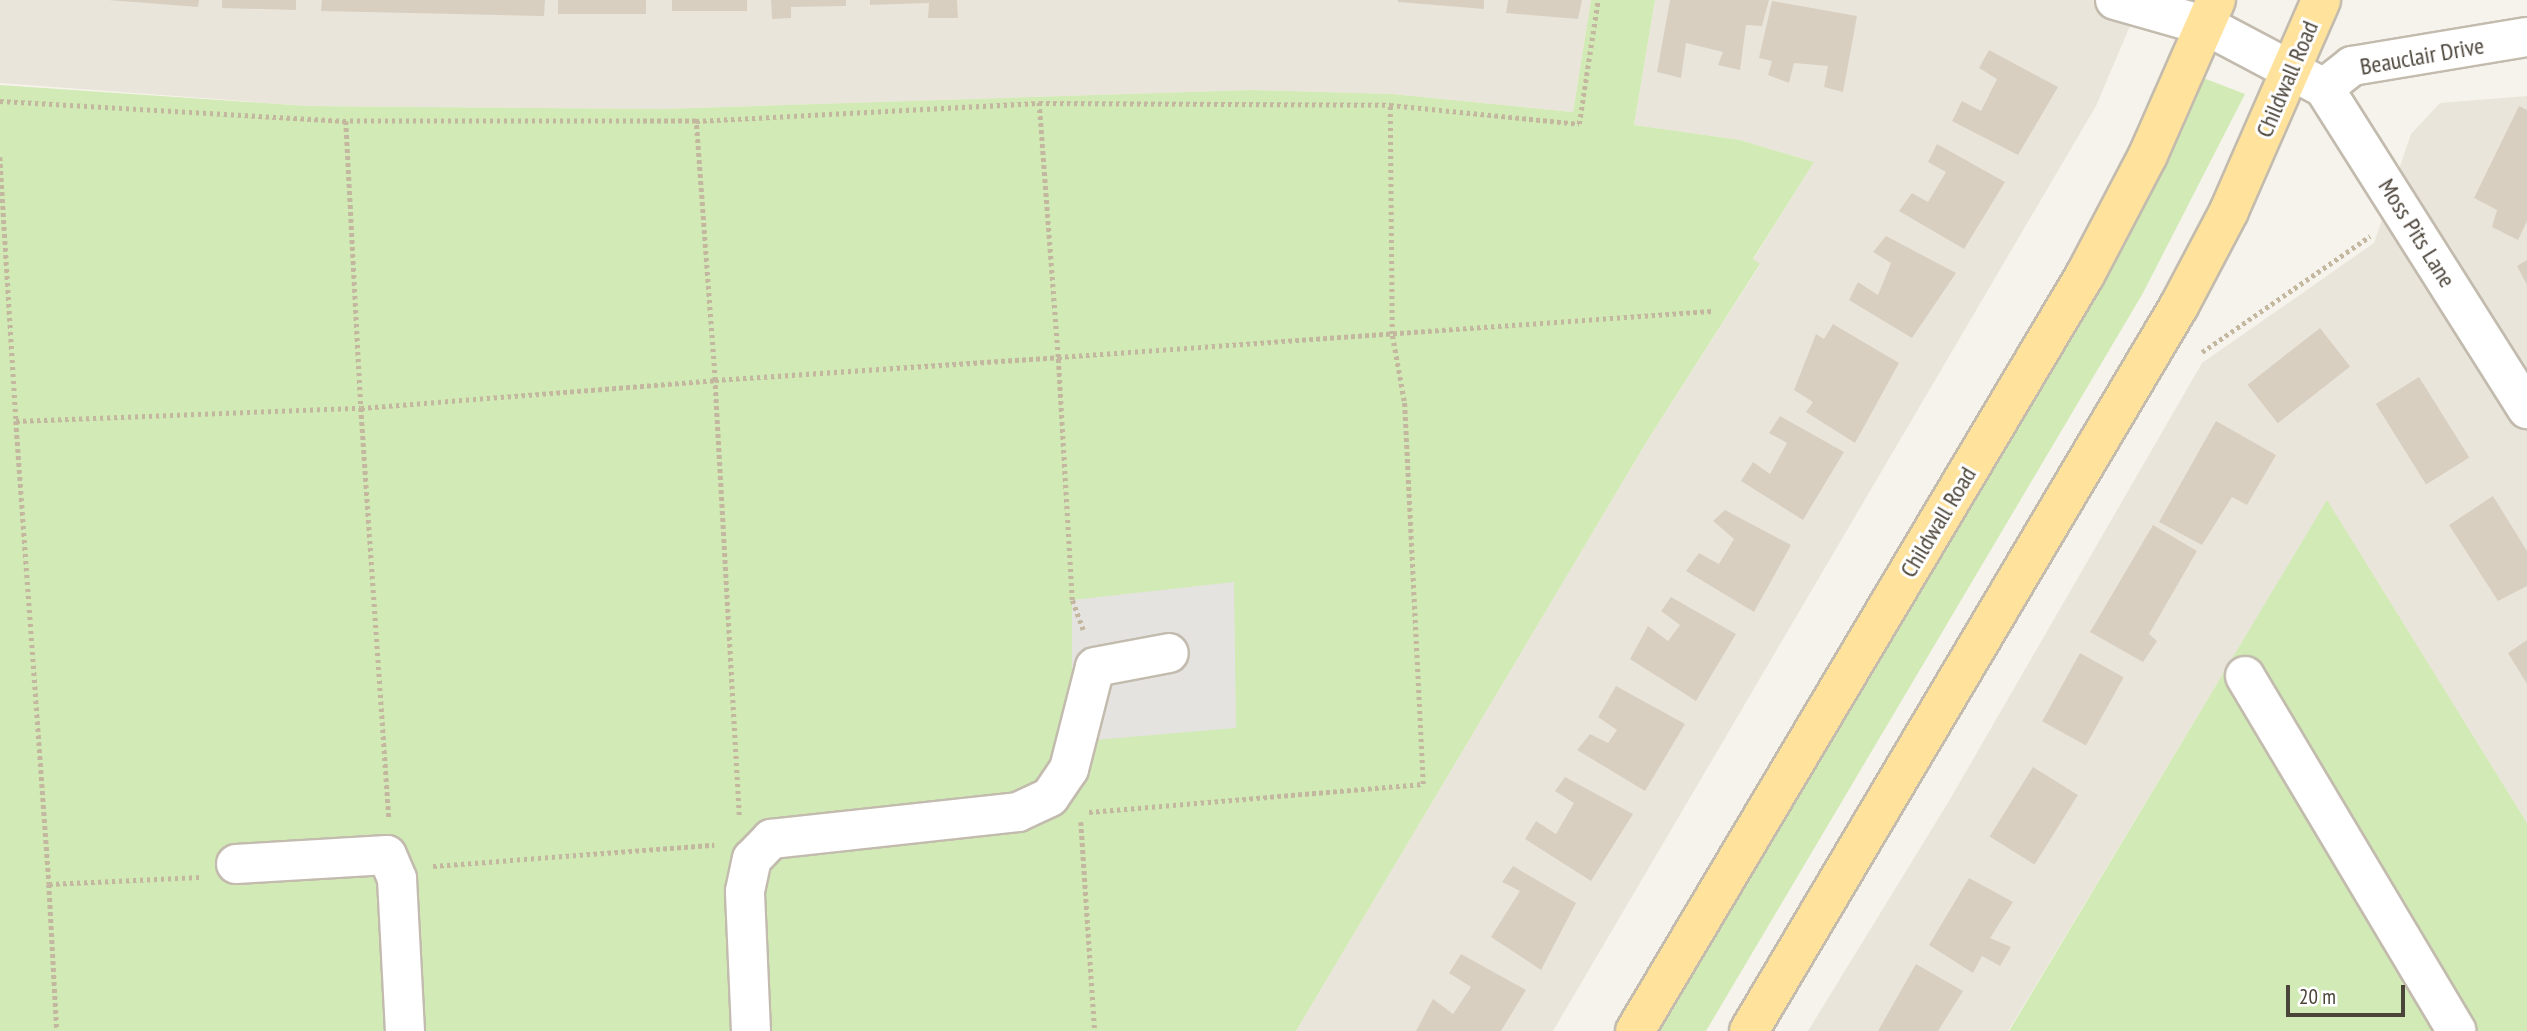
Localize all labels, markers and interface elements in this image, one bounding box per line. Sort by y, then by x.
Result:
street label: Childwall Road [2250,16,2324,142]
street label: Beauclair Drive [2358,31,2486,81]
street label: Moss Pits Lane [2372,173,2462,293]
street label: Childwall Road [1894,462,1982,582]
scale bar [2289,972,2408,1016]
text: 20 m [2299,983,2336,1010]

